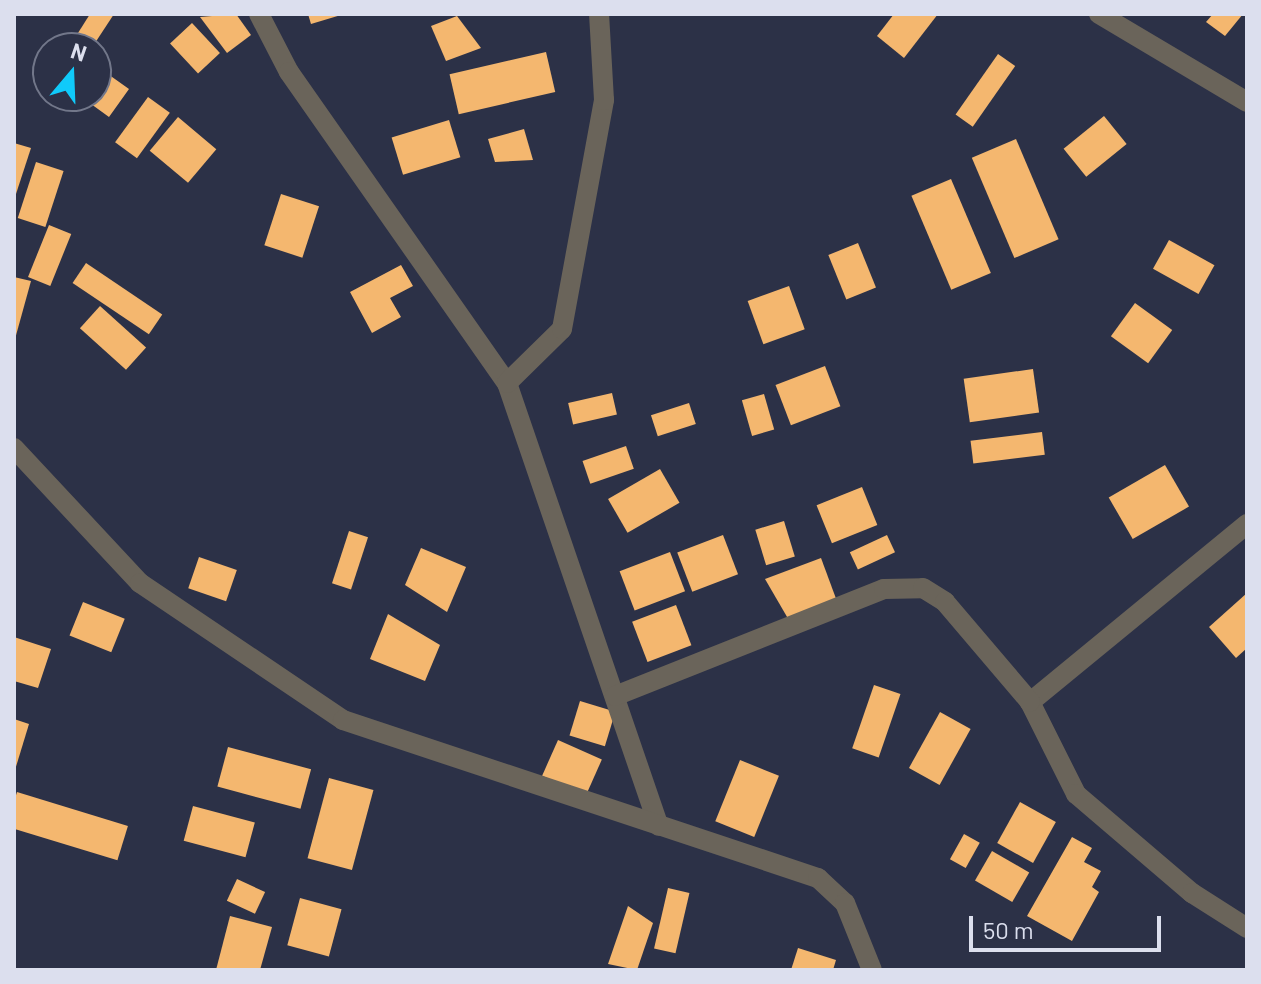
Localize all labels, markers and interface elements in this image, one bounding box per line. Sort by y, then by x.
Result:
north arrow [32,32,112,112]
text: N [68,37,90,66]
scale bar [973,900,1165,950]
text: 50 m [983,915,1034,944]

